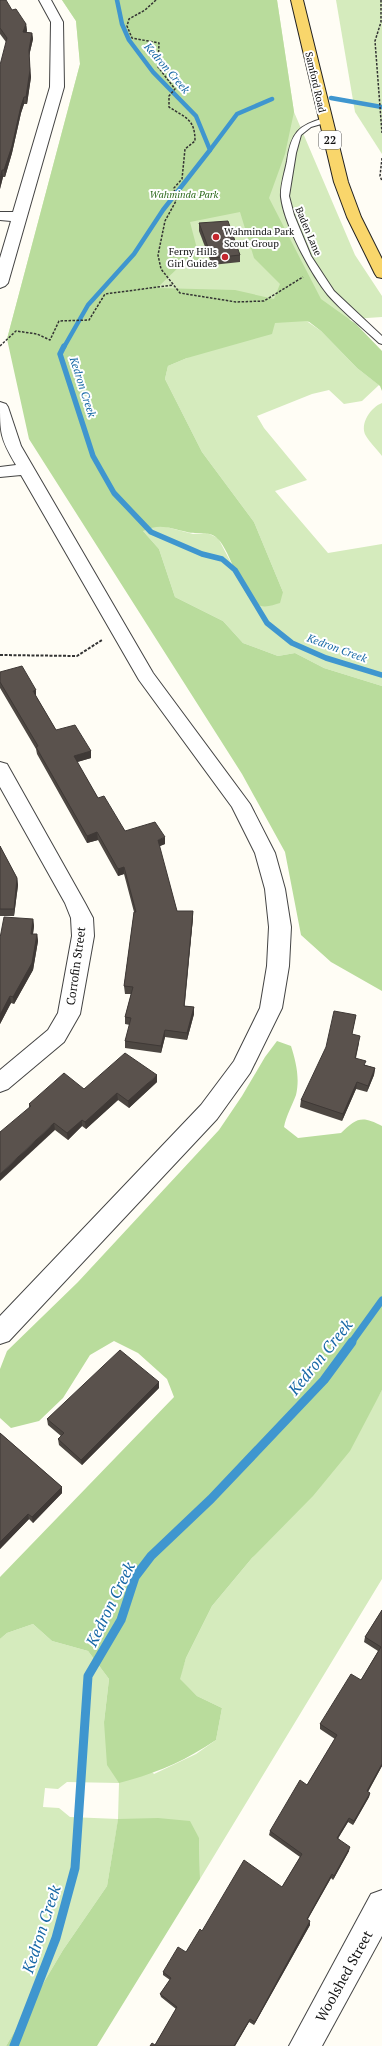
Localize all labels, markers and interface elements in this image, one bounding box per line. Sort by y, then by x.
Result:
water label: Kedron Creek [140,39,193,97]
street label: Samford Road [302,50,329,114]
road number: 22 [319,131,341,149]
park label: Wahminda Park [150,188,219,201]
street label: Baden Lane [292,205,325,258]
place label: Wahminda Park Scout Group [224,225,295,250]
marker: Wahminda Park Scout Group [211,232,221,242]
place label: Ferny Hills Girl Guides [167,245,217,270]
marker: Ferny Hills Girl Guides [220,252,230,262]
water label: Kedron Creek [66,354,100,420]
water label: Kedron Creek [304,630,370,666]
street label: Corrofin Street [63,925,89,1006]
water label: Kedron Creek [282,1314,357,1400]
water label: Kedron Creek [80,1558,140,1651]
water label: Kedron Creek [16,1882,66,1977]
street label: Woolshed Street [311,1926,377,2025]

